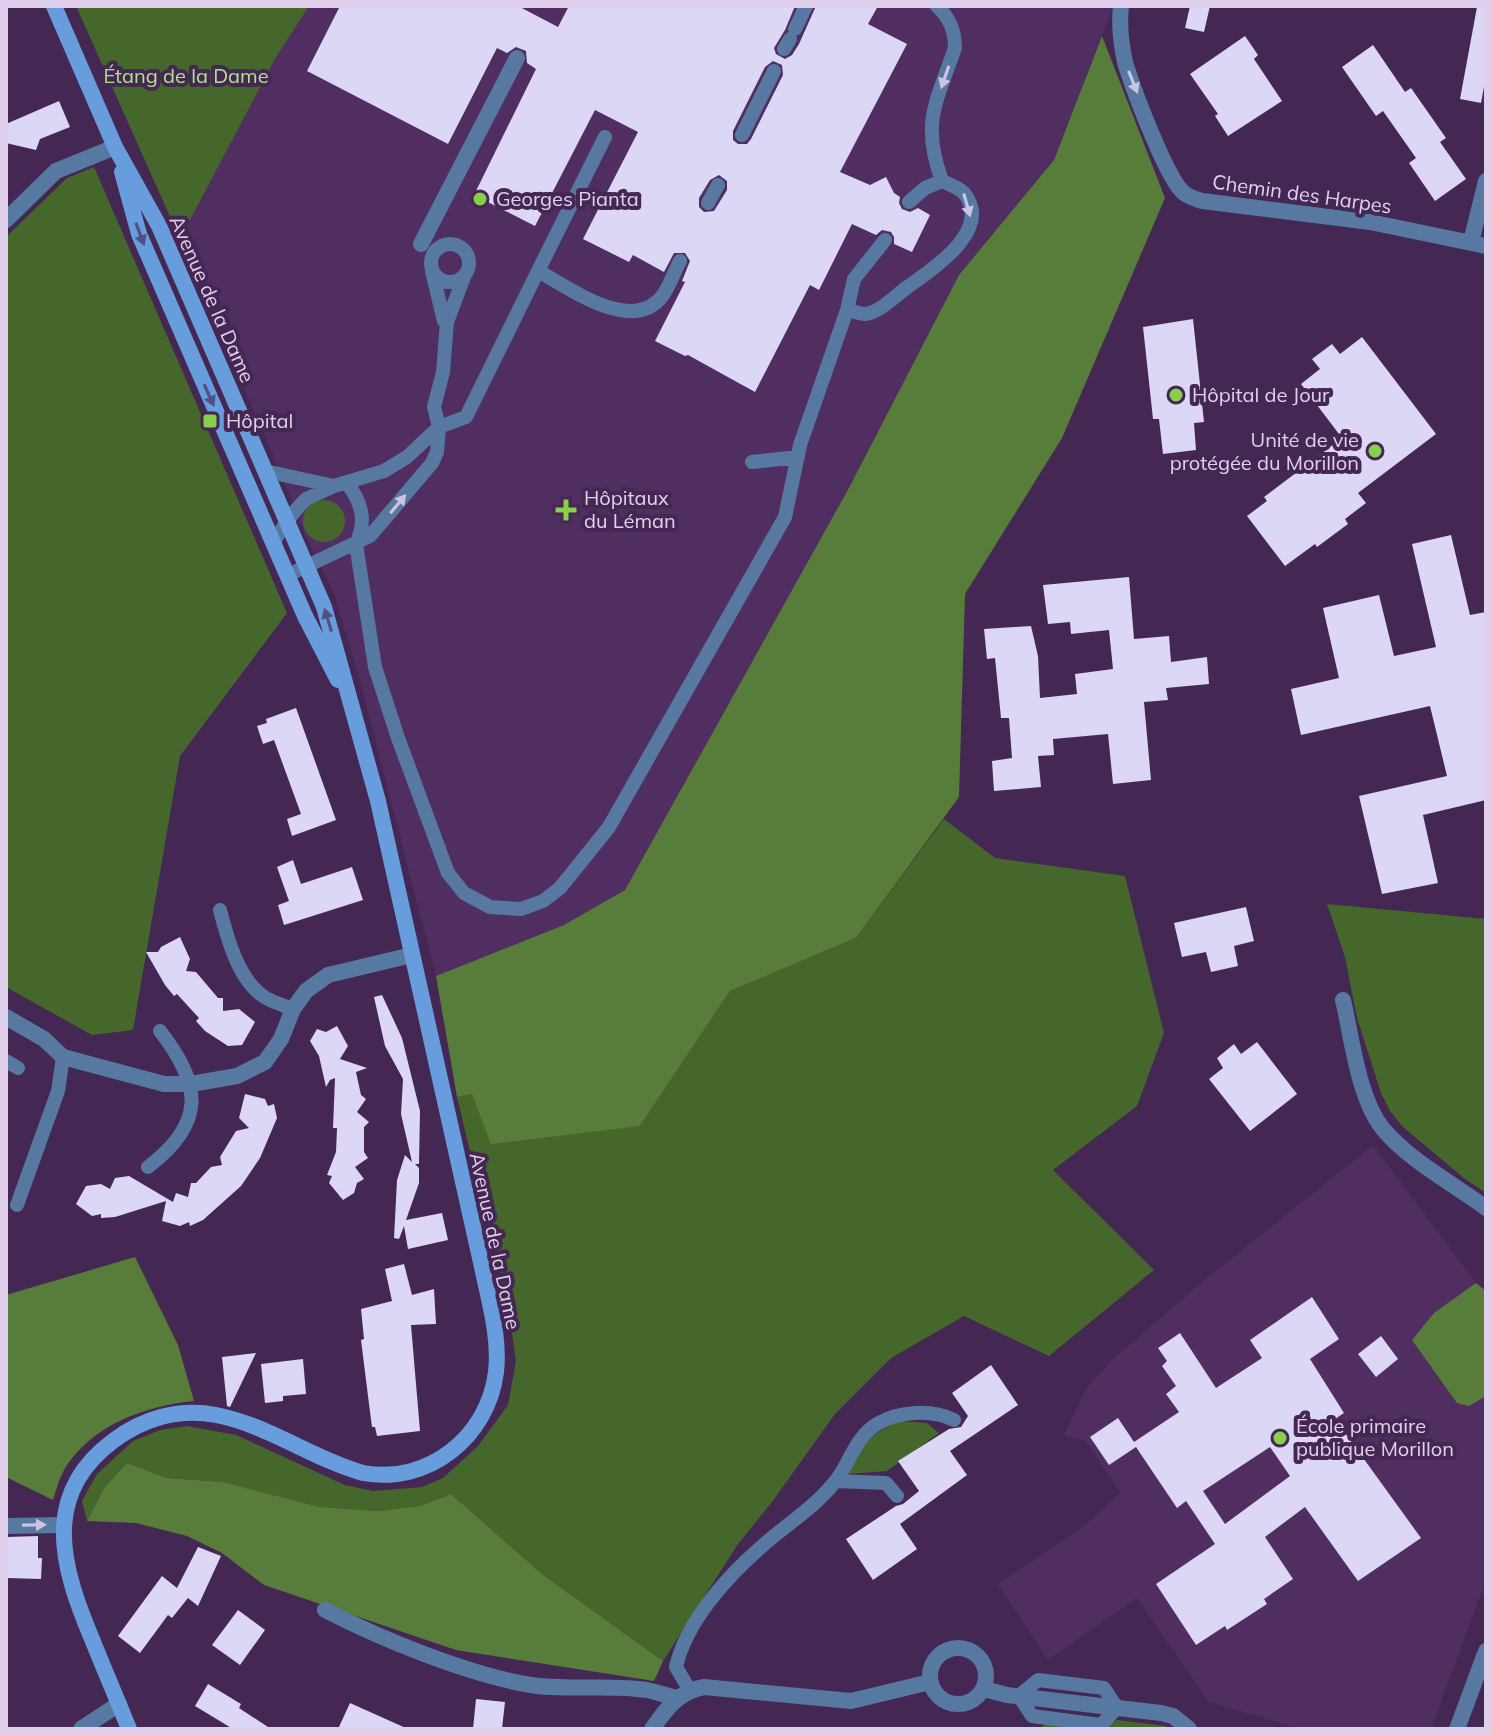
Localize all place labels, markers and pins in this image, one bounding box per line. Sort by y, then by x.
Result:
place label: Georges Pianta [496,186,639,211]
marker: Georges Pianta [471,190,489,208]
place label: Hôpital de Jour [1192,382,1330,407]
marker: Hôpital de Jour [1167,386,1185,404]
place label: Hôpital [226,408,293,433]
marker: Hôpital [201,412,219,430]
place label: Unité de vie protégée du Morillon [1170,427,1359,475]
marker: Unité de vie protégée du Morillon [1366,442,1384,460]
place label: Hôpitaux du Léman [584,485,676,533]
marker: Hôpitaux du Léman [555,499,577,521]
place label: École primaire publique Morillon [1296,1413,1454,1461]
marker: École primaire publique Morillon [1271,1429,1289,1447]

